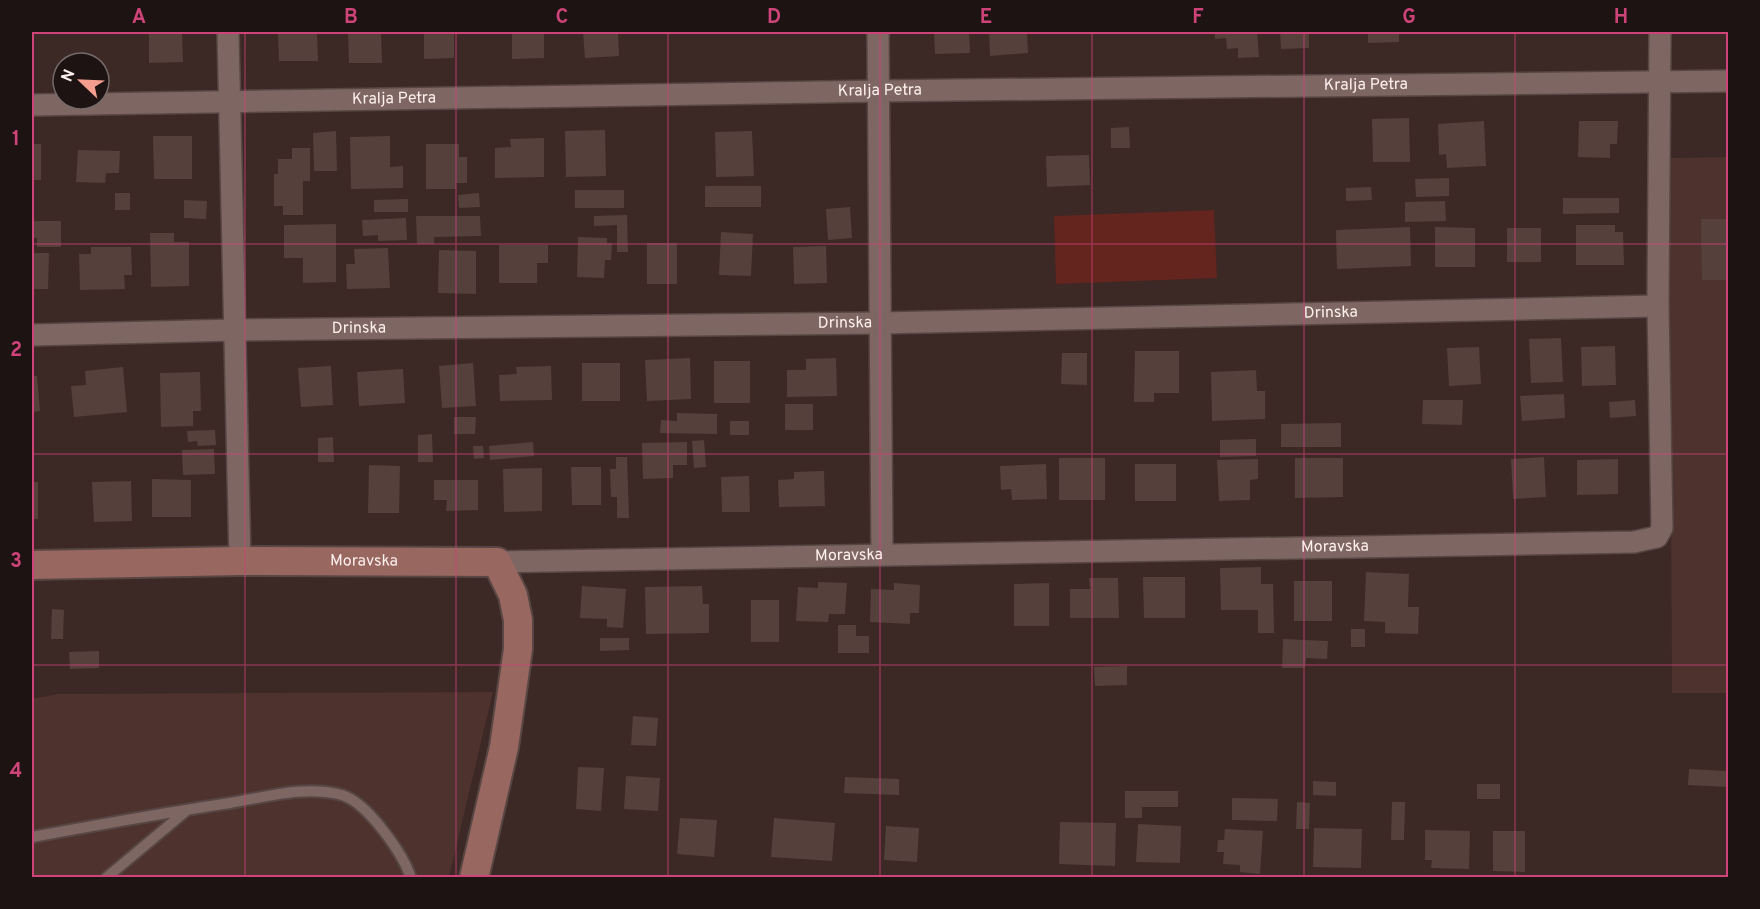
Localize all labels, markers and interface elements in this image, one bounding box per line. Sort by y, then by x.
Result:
text: A [132,5,146,31]
text: B [344,5,358,31]
text: C [556,5,568,31]
text: D [767,5,781,31]
text: E [980,5,992,31]
text: F [1192,5,1204,31]
text: G [1402,5,1416,31]
text: H [1614,5,1628,31]
north arrow [51,51,111,111]
text: N [58,67,80,85]
street label: Kralja Petra [1324,75,1408,96]
street label: Kralja Petra [838,80,922,102]
street label: Kralja Petra [352,88,436,110]
text: 1 [12,127,20,153]
street label: Drinska [1303,303,1358,324]
street label: Drinska [818,313,872,334]
street label: Drinska [332,318,386,339]
text: 2 [10,338,22,364]
street label: Moravska [1301,537,1369,558]
street label: Moravska [815,545,883,566]
text: 3 [10,549,22,575]
street label: Moravska [330,551,398,572]
text: 4 [10,759,22,785]

